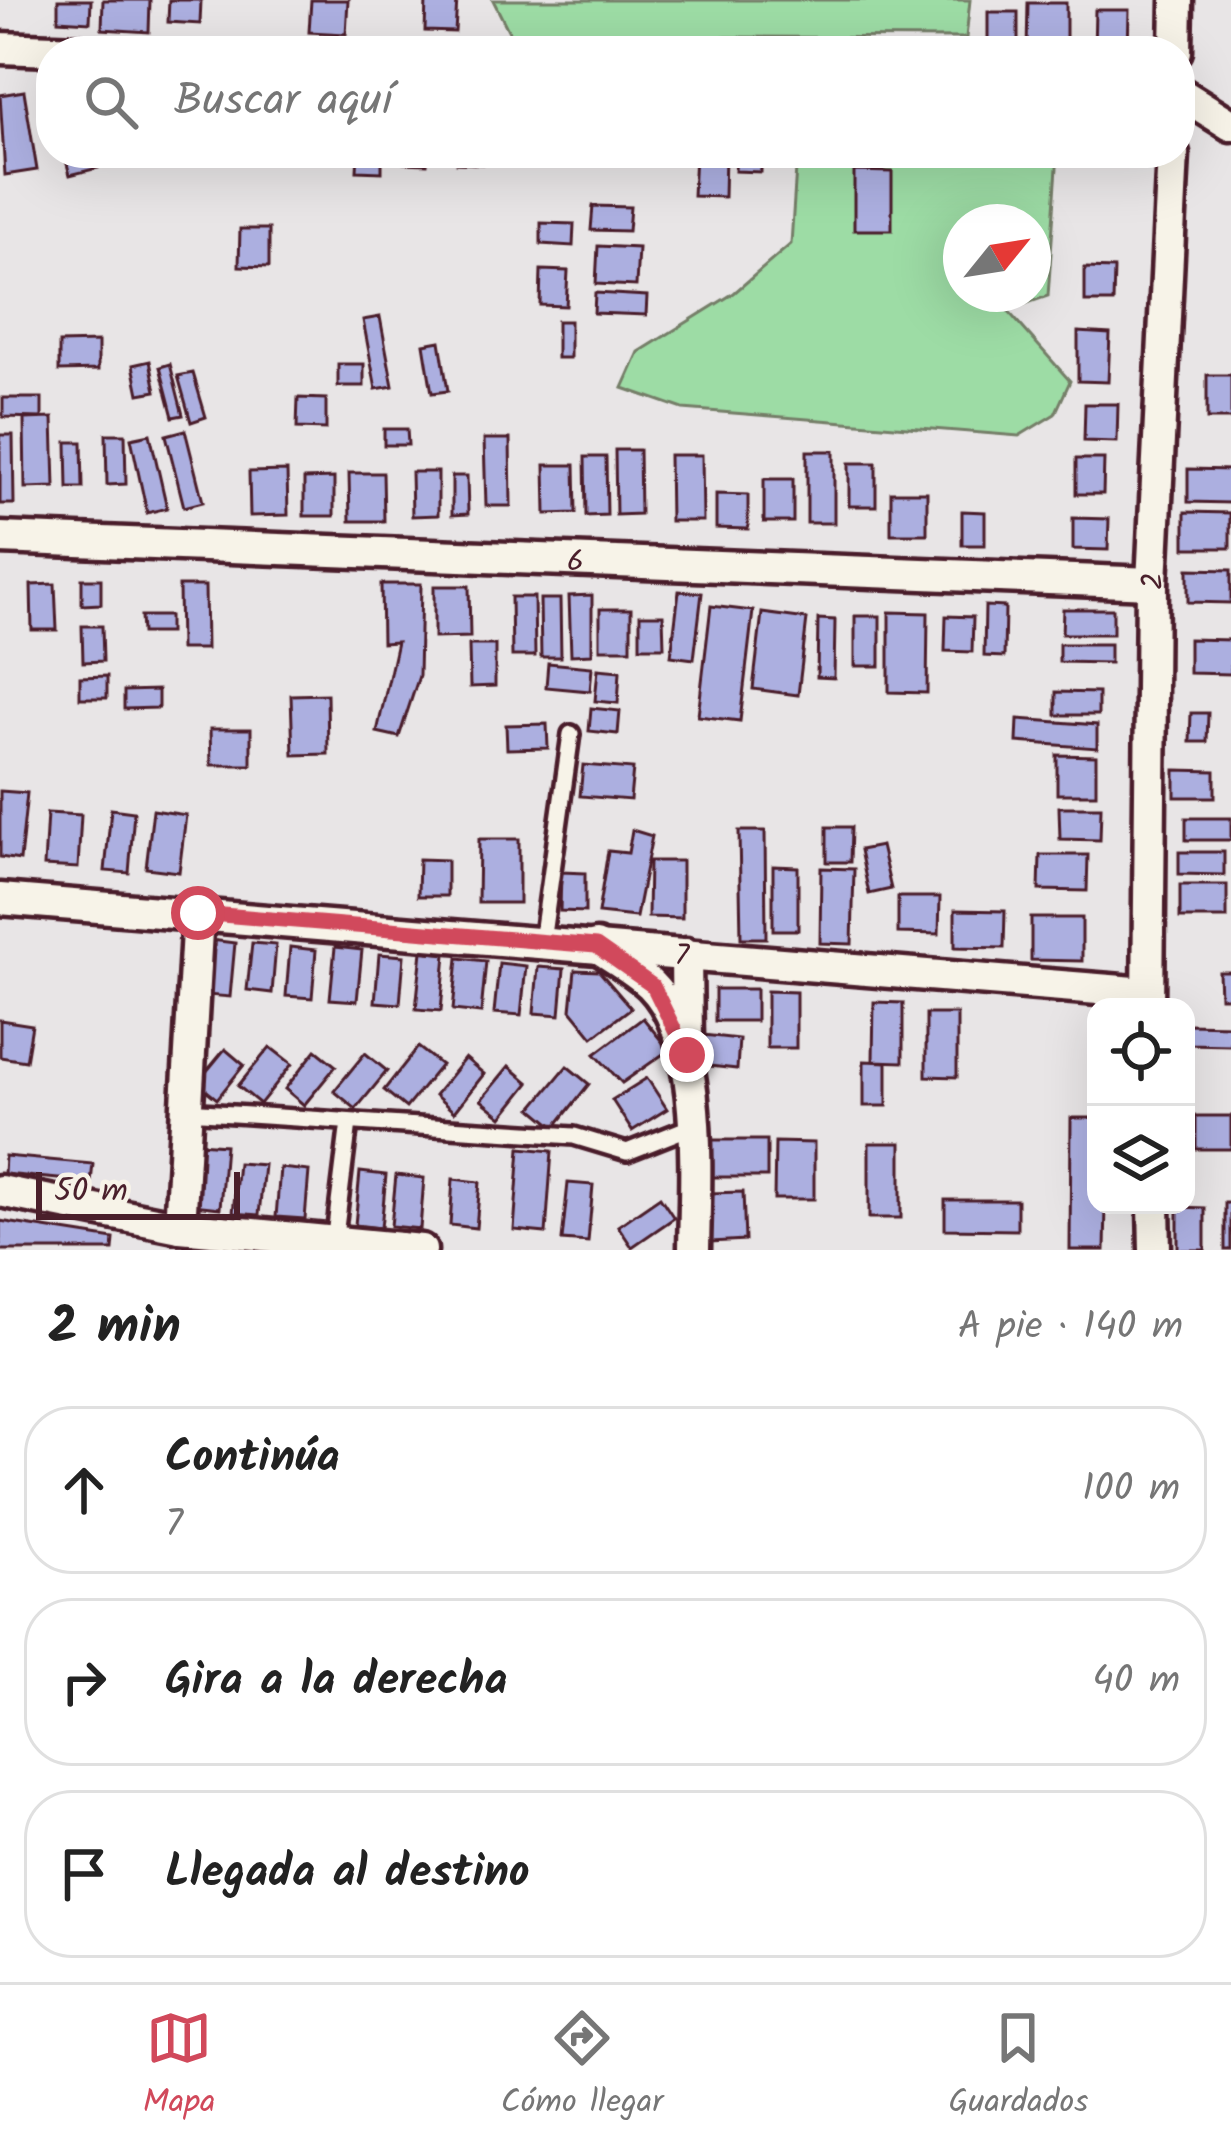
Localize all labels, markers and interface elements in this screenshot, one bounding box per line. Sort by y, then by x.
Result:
search box [36,36,1195,168]
text: Buscar aquí [174,66,392,138]
icon: search [78,69,144,135]
north arrow [943,204,1051,312]
street label: 6 [566,538,585,587]
street label: 2 [1130,571,1178,591]
route start [171,886,225,940]
street label: 7 [673,932,692,981]
map controls [1087,998,1195,1214]
button: locate [1087,998,1195,1106]
route end [660,1028,714,1082]
button: layers [1087,1106,1195,1214]
scale bar [36,1166,240,1219]
text: 50 m [54,1166,128,1219]
text: 2 min [48,1288,181,1369]
text: A pie · 140 m [958,1297,1183,1359]
text: Continúa [165,1423,340,1495]
icon: ahead [51,1457,117,1523]
text: 100 m [1082,1459,1180,1521]
text: 7 [165,1495,183,1557]
text: Gira a la derecha [165,1646,507,1718]
icon: right [51,1649,117,1715]
text: 40 m [1092,1651,1180,1713]
text: Llegada al destino [165,1838,530,1910]
icon: arrive [51,1841,117,1907]
tab: Mapa [143,2005,215,2130]
tab: Cómo llegar [501,2005,663,2130]
tab: Guardados [948,2005,1088,2130]

